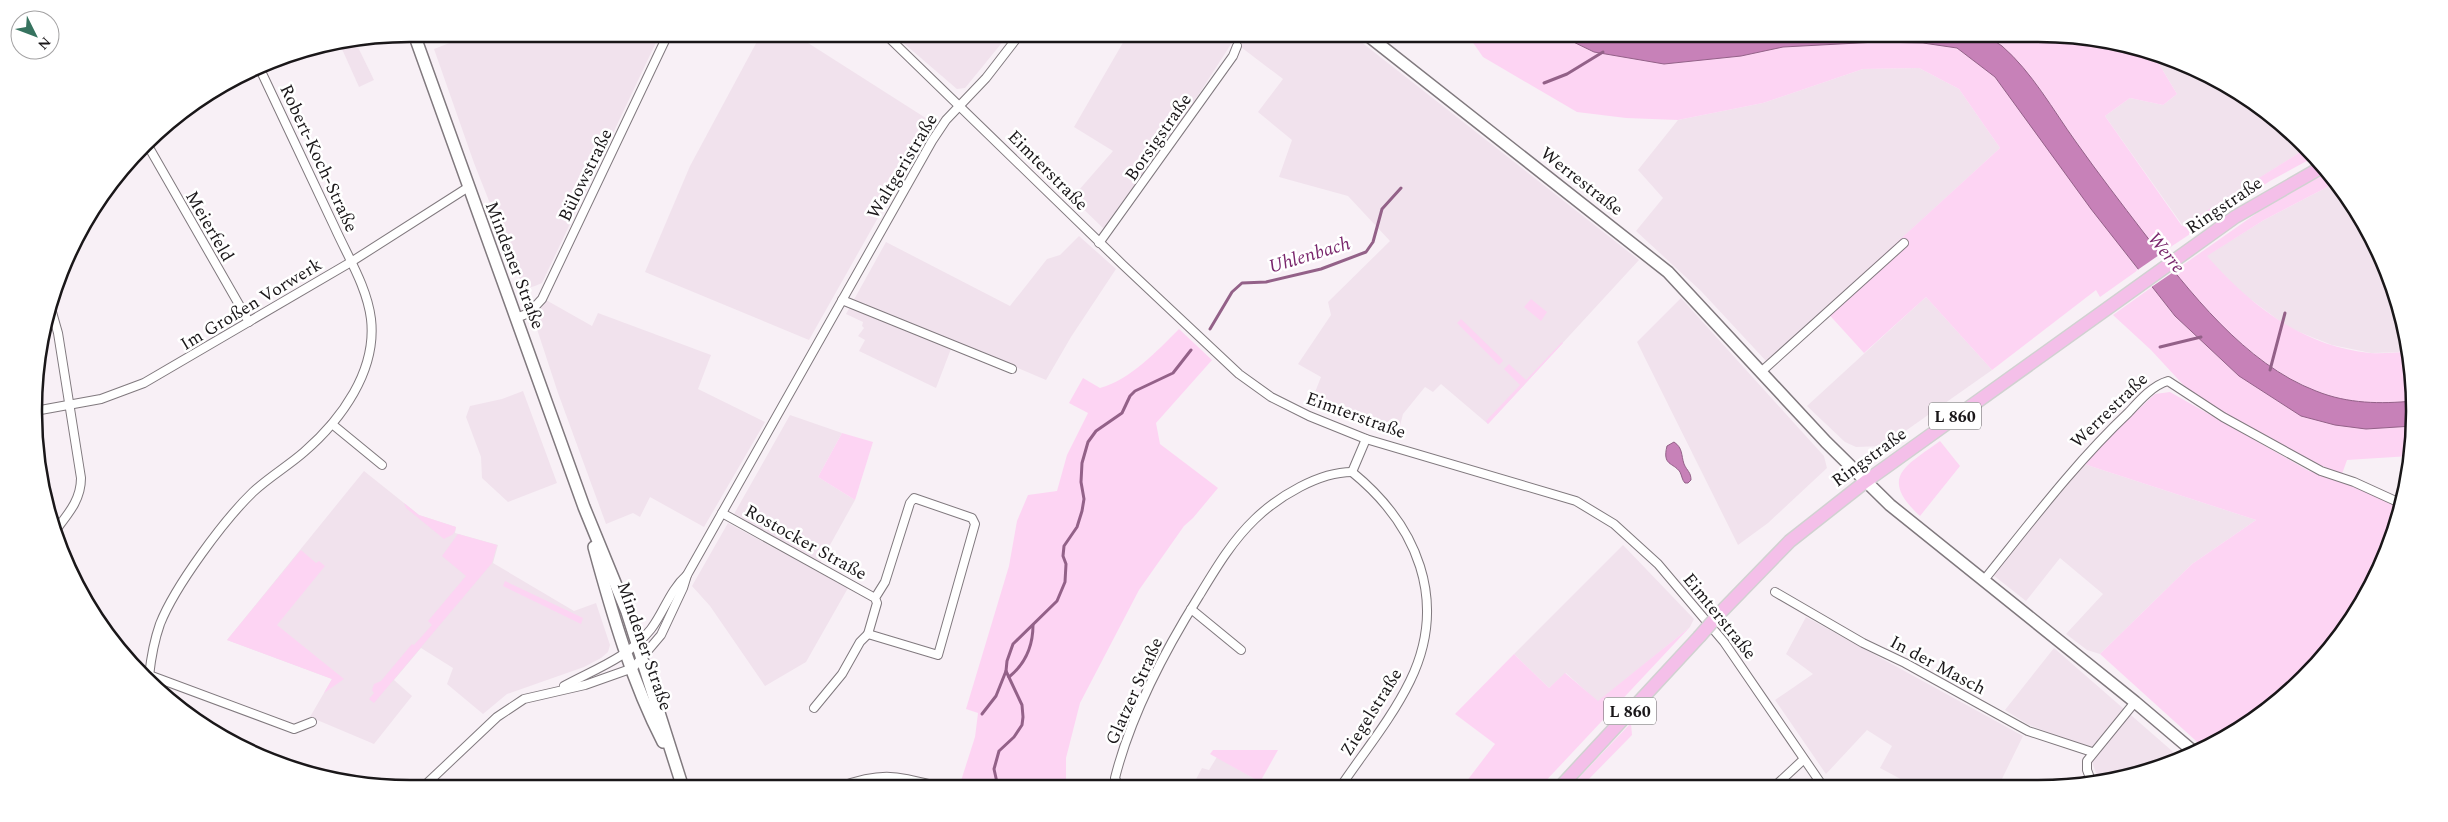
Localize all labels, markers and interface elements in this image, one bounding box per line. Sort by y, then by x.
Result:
north arrow [10,10,60,60]
text: N [33,32,56,55]
street label: Robert-Koch-Straße [272,80,365,237]
street label: Borsigstraße [1118,88,1199,187]
street label: Waltgeristraße [860,108,945,224]
street label: Bülowstraße [551,124,620,226]
street label: Eimterstraße [1001,124,1094,217]
street label: Werrestraße [1534,140,1629,222]
street label: Ringstraße [2180,170,2268,241]
street label: Meierfeld [178,186,241,267]
street label: Mindener Straße [478,197,551,333]
water label: Werre [2140,226,2192,280]
water label: Uhlenbach [1265,229,1354,282]
street label: Im Großen Vorwerk [175,251,327,358]
street label: Werrestraße [2064,366,2154,454]
street label: Eimterstraße [1302,385,1410,446]
road number: L 860 [1929,402,1981,430]
street label: Ringstraße [1826,421,1913,494]
street label: Rostocker Straße [740,498,872,587]
street label: Eimterstraße [1676,567,1763,666]
street label: Mindener Straße [610,578,679,714]
street label: In der Masch [1885,629,1991,702]
street label: Glatzer Straße [1099,633,1170,749]
street label: Ziegelstraße [1334,663,1409,762]
road number: L 860 [1604,698,1656,724]

